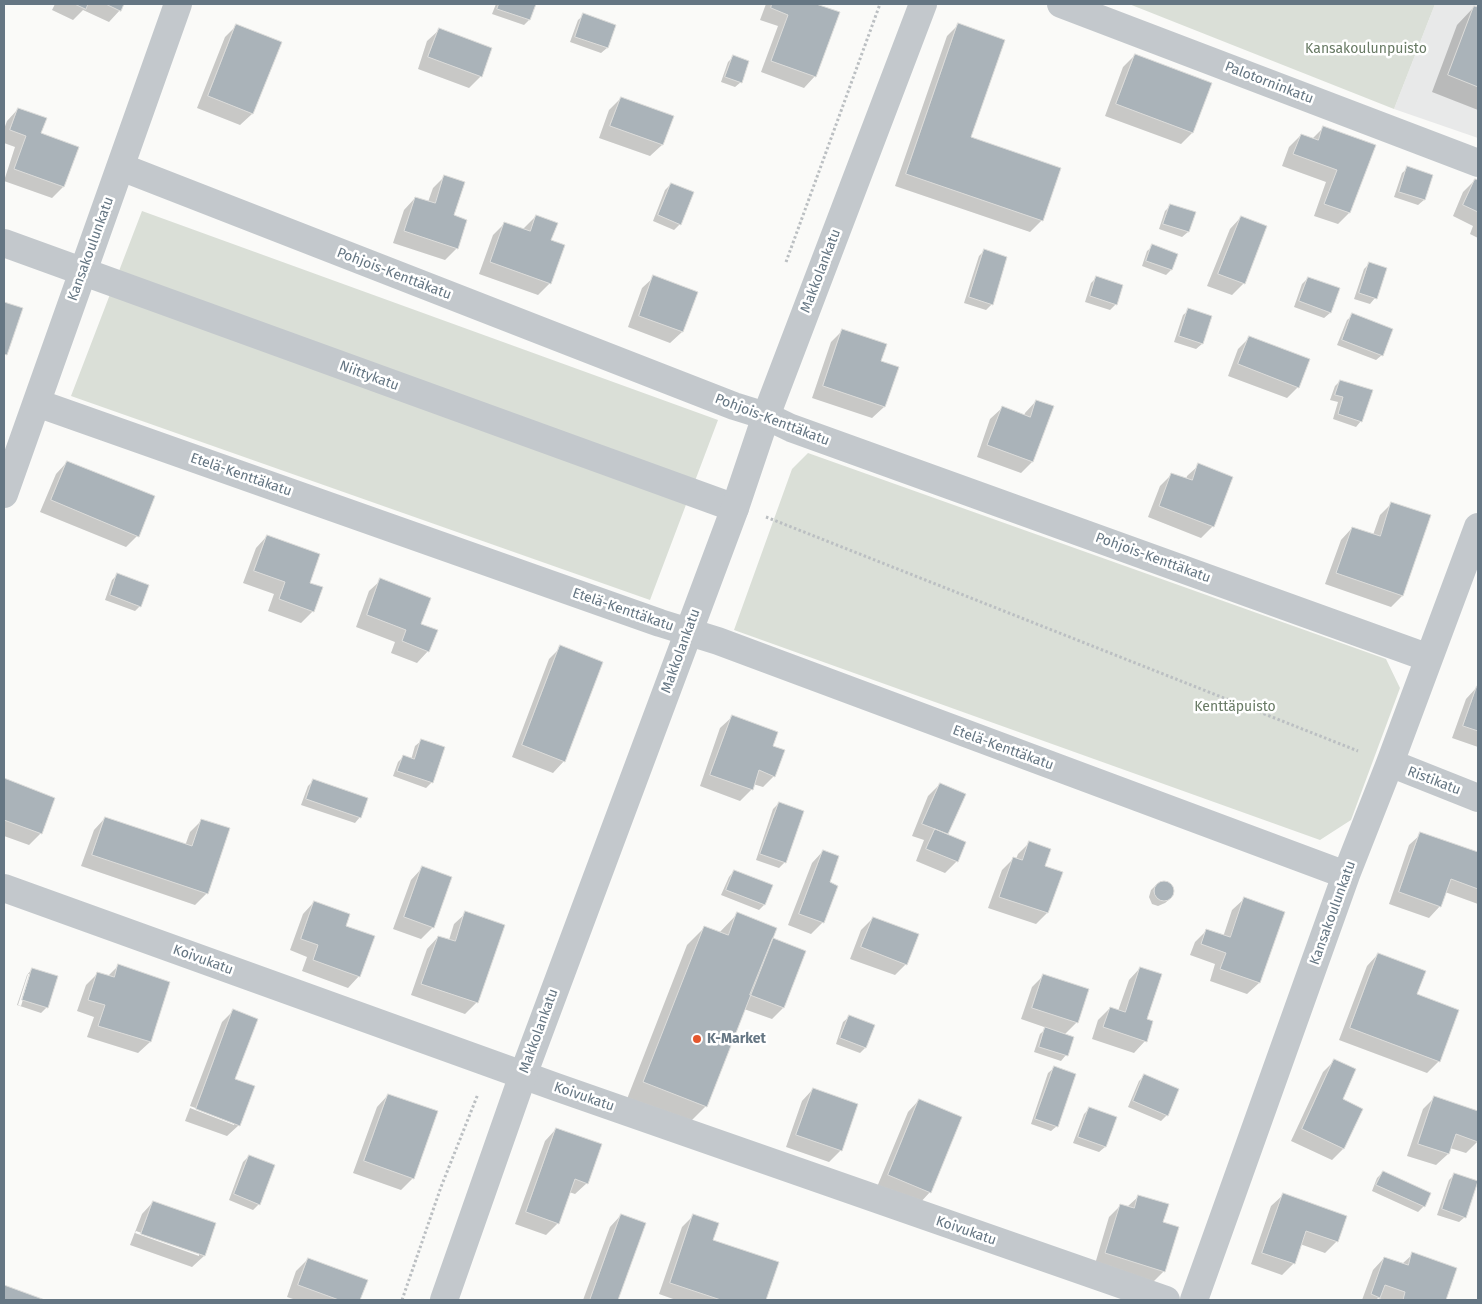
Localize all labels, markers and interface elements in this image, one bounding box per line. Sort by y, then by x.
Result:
park label: Kansakoulunpuisto [1305,41,1427,57]
street label: Palotorninkatu [1222,58,1316,108]
street label: Kansakoulunkatu [64,195,118,303]
street label: Makkolankatu [797,227,845,315]
street label: Pohjois-Kenttäkatu [334,244,454,304]
street label: Niittykatu [337,357,401,395]
street label: Pohjois-Kenttäkatu [712,390,832,450]
street label: Etelä-Kenttäkatu [188,450,294,500]
street label: Pohjois-Kenttäkatu [1093,529,1213,587]
street label: Etelä-Kenttäkatu [570,585,676,635]
street label: Makkolankatu [658,607,704,695]
park label: Kenttäpuisto [1194,699,1276,715]
street label: Etelä-Kenttäkatu [950,722,1056,774]
street label: Ristikatu [1405,763,1463,799]
street label: Kansakoulunkatu [1306,859,1360,967]
street label: Koivukatu [171,941,235,979]
street label: Makkolankatu [516,987,562,1075]
place label: K-Market [707,1031,766,1047]
marker: K-Market [691,1033,703,1045]
street label: Koivukatu [551,1079,617,1115]
street label: Koivukatu [933,1213,999,1249]

